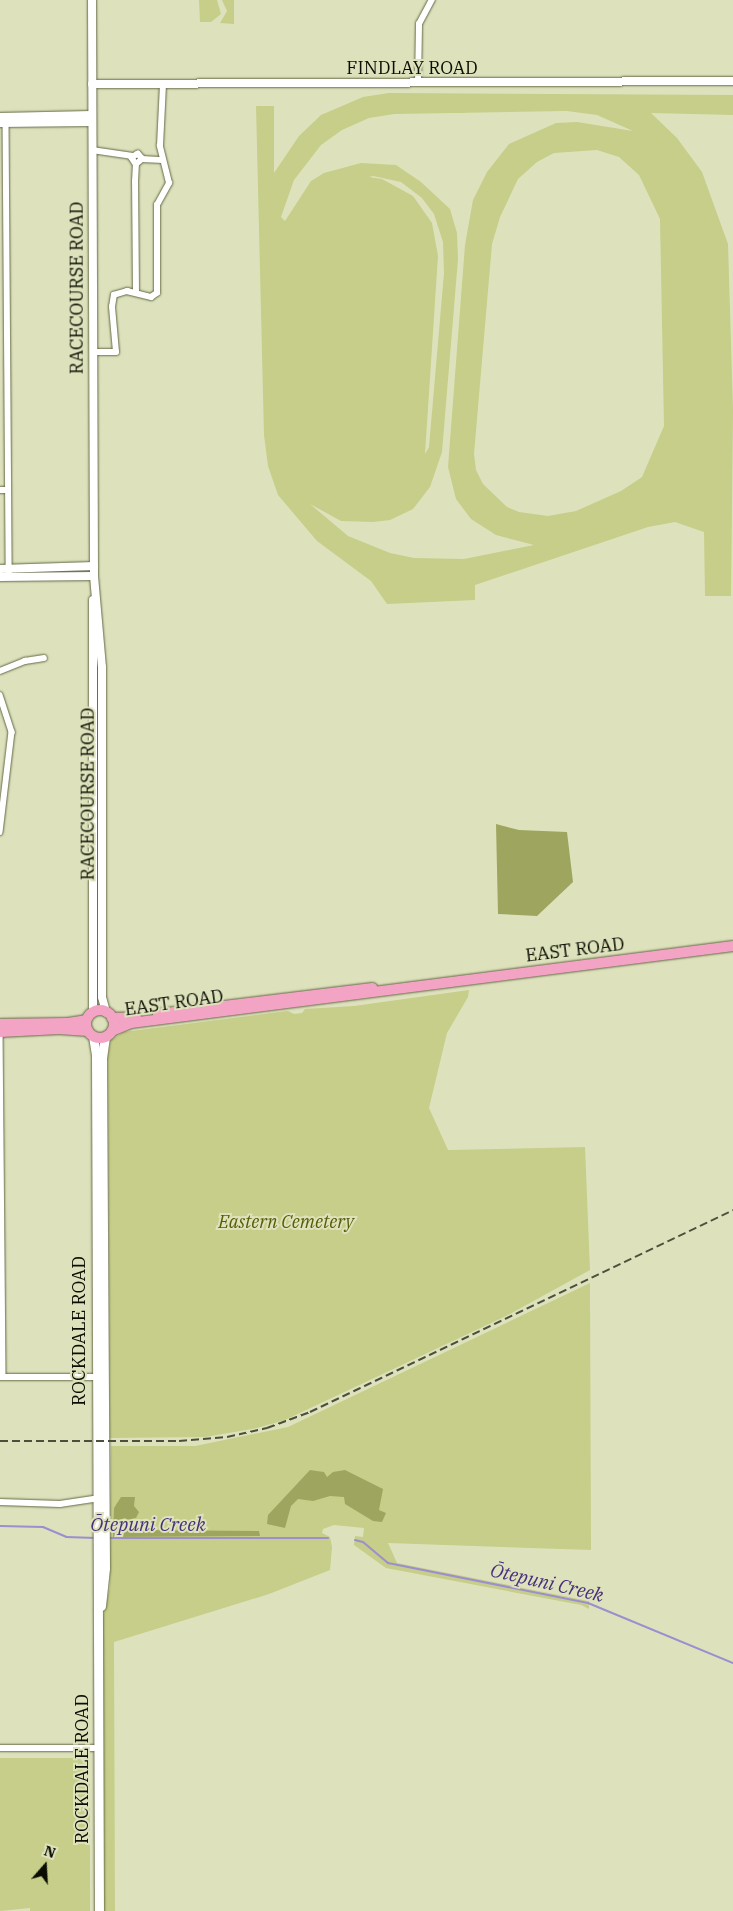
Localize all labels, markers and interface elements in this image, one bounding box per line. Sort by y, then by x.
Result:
street label: FINDLAY ROAD [346,57,478,79]
street label: RACECOURSE ROAD [66,202,88,374]
street label: RACECOURSE ROAD [77,708,99,880]
street label: EAST ROAD [524,933,626,967]
street label: EAST ROAD [123,985,225,1021]
park label: Eastern Cemetery [218,1211,354,1233]
street label: ROCKDALE ROAD [68,1256,90,1406]
water label: Ōtepuni Creek [90,1514,206,1536]
water label: Ōtepuni Creek [488,1559,606,1607]
street label: ROCKDALE ROAD [71,1694,93,1844]
north arrow [20,1841,70,1891]
text: N [42,1842,58,1862]

